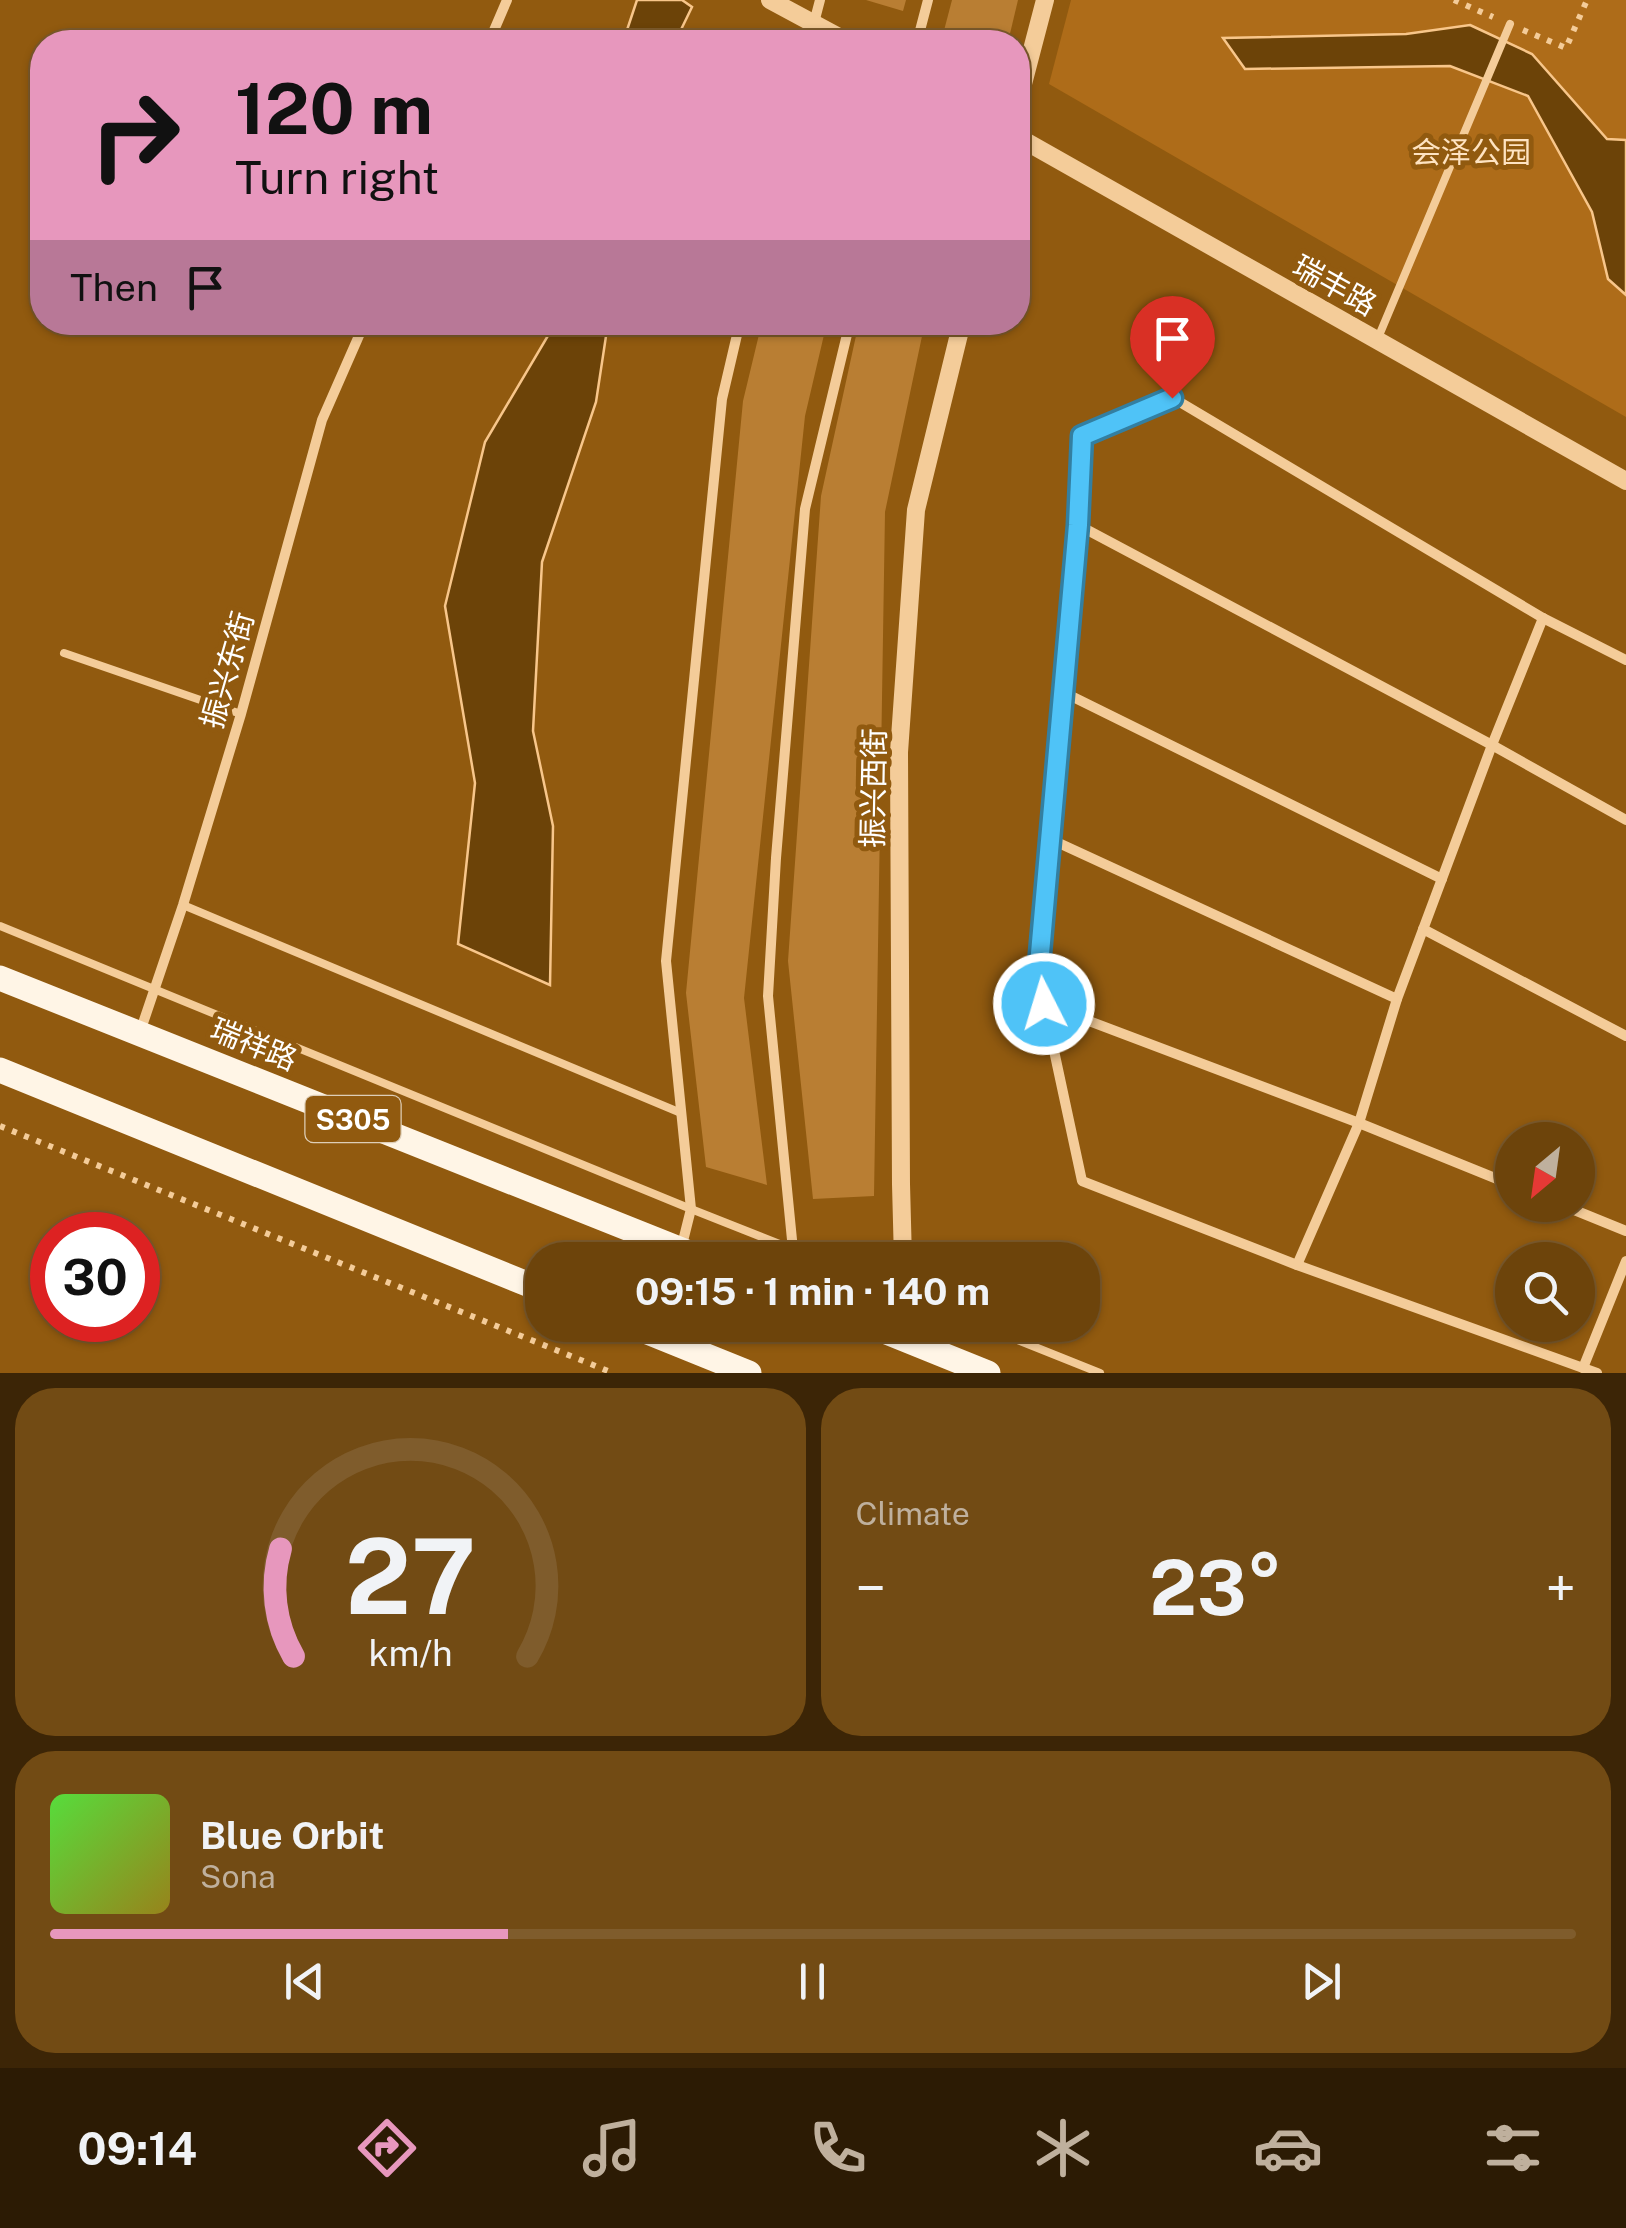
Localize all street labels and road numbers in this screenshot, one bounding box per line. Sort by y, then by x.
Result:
street label: 瑞丰路 [1287,247,1383,323]
street label: 振兴东街 [193,607,261,733]
street label: 振兴西街 [854,728,892,848]
street label: 瑞祥路 [206,1010,302,1078]
road number: S305 [306,1096,400,1142]

